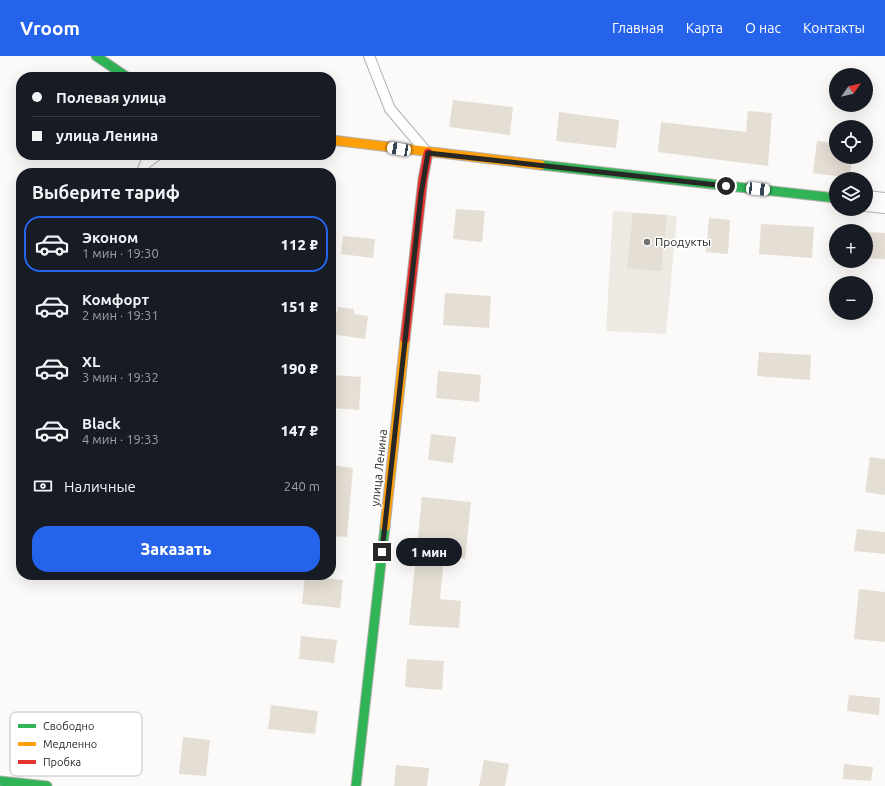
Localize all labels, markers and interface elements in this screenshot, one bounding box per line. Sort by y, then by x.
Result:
text: Vroom [20,17,80,39]
text: Главная [612,20,664,36]
text: Карта [686,20,723,36]
text: О нас [745,20,781,36]
text: Контакты [803,20,865,36]
north arrow [829,68,873,112]
map controls [829,68,873,320]
text: Полевая улица [56,89,166,106]
button: locate [829,120,873,164]
text: улица Ленина [56,127,158,144]
car [386,141,412,157]
button: layers [829,172,873,216]
route start [717,177,735,195]
text: Выберите тариф [32,182,180,202]
car [745,182,771,196]
button: + [829,224,873,268]
icon: car [34,226,70,262]
text: Эконом [82,229,138,246]
place label: Продукты [655,235,711,248]
text: 112 ₽ [281,236,318,253]
marker: Продукты [642,237,652,247]
text: 1 мин · 19:30 [82,246,159,260]
button: − [829,276,873,320]
icon: car [34,288,70,324]
text: Комфорт [82,291,149,308]
text: 151 ₽ [281,298,318,315]
text: 2 мин · 19:31 [82,308,159,322]
icon: car [34,350,70,386]
text: XL [82,353,100,370]
text: 190 ₽ [281,360,318,377]
text: 3 мин · 19:32 [82,370,159,384]
icon: car [34,412,70,448]
text: Black [82,415,121,432]
text: 147 ₽ [281,422,318,439]
street label: улица Ленина [368,429,389,507]
text: 4 мин · 19:33 [82,432,159,446]
icon: cash [32,475,54,497]
text: Наличные [64,478,136,495]
text: 240 m [284,479,320,493]
button: Заказать [32,526,320,572]
callout: 1 мин [396,538,462,566]
route end [373,543,391,561]
text: 1 мин [411,545,447,559]
legend [10,712,142,776]
text: Свободно [43,720,94,732]
text: Медленно [43,738,97,750]
text: Пробка [43,756,81,768]

